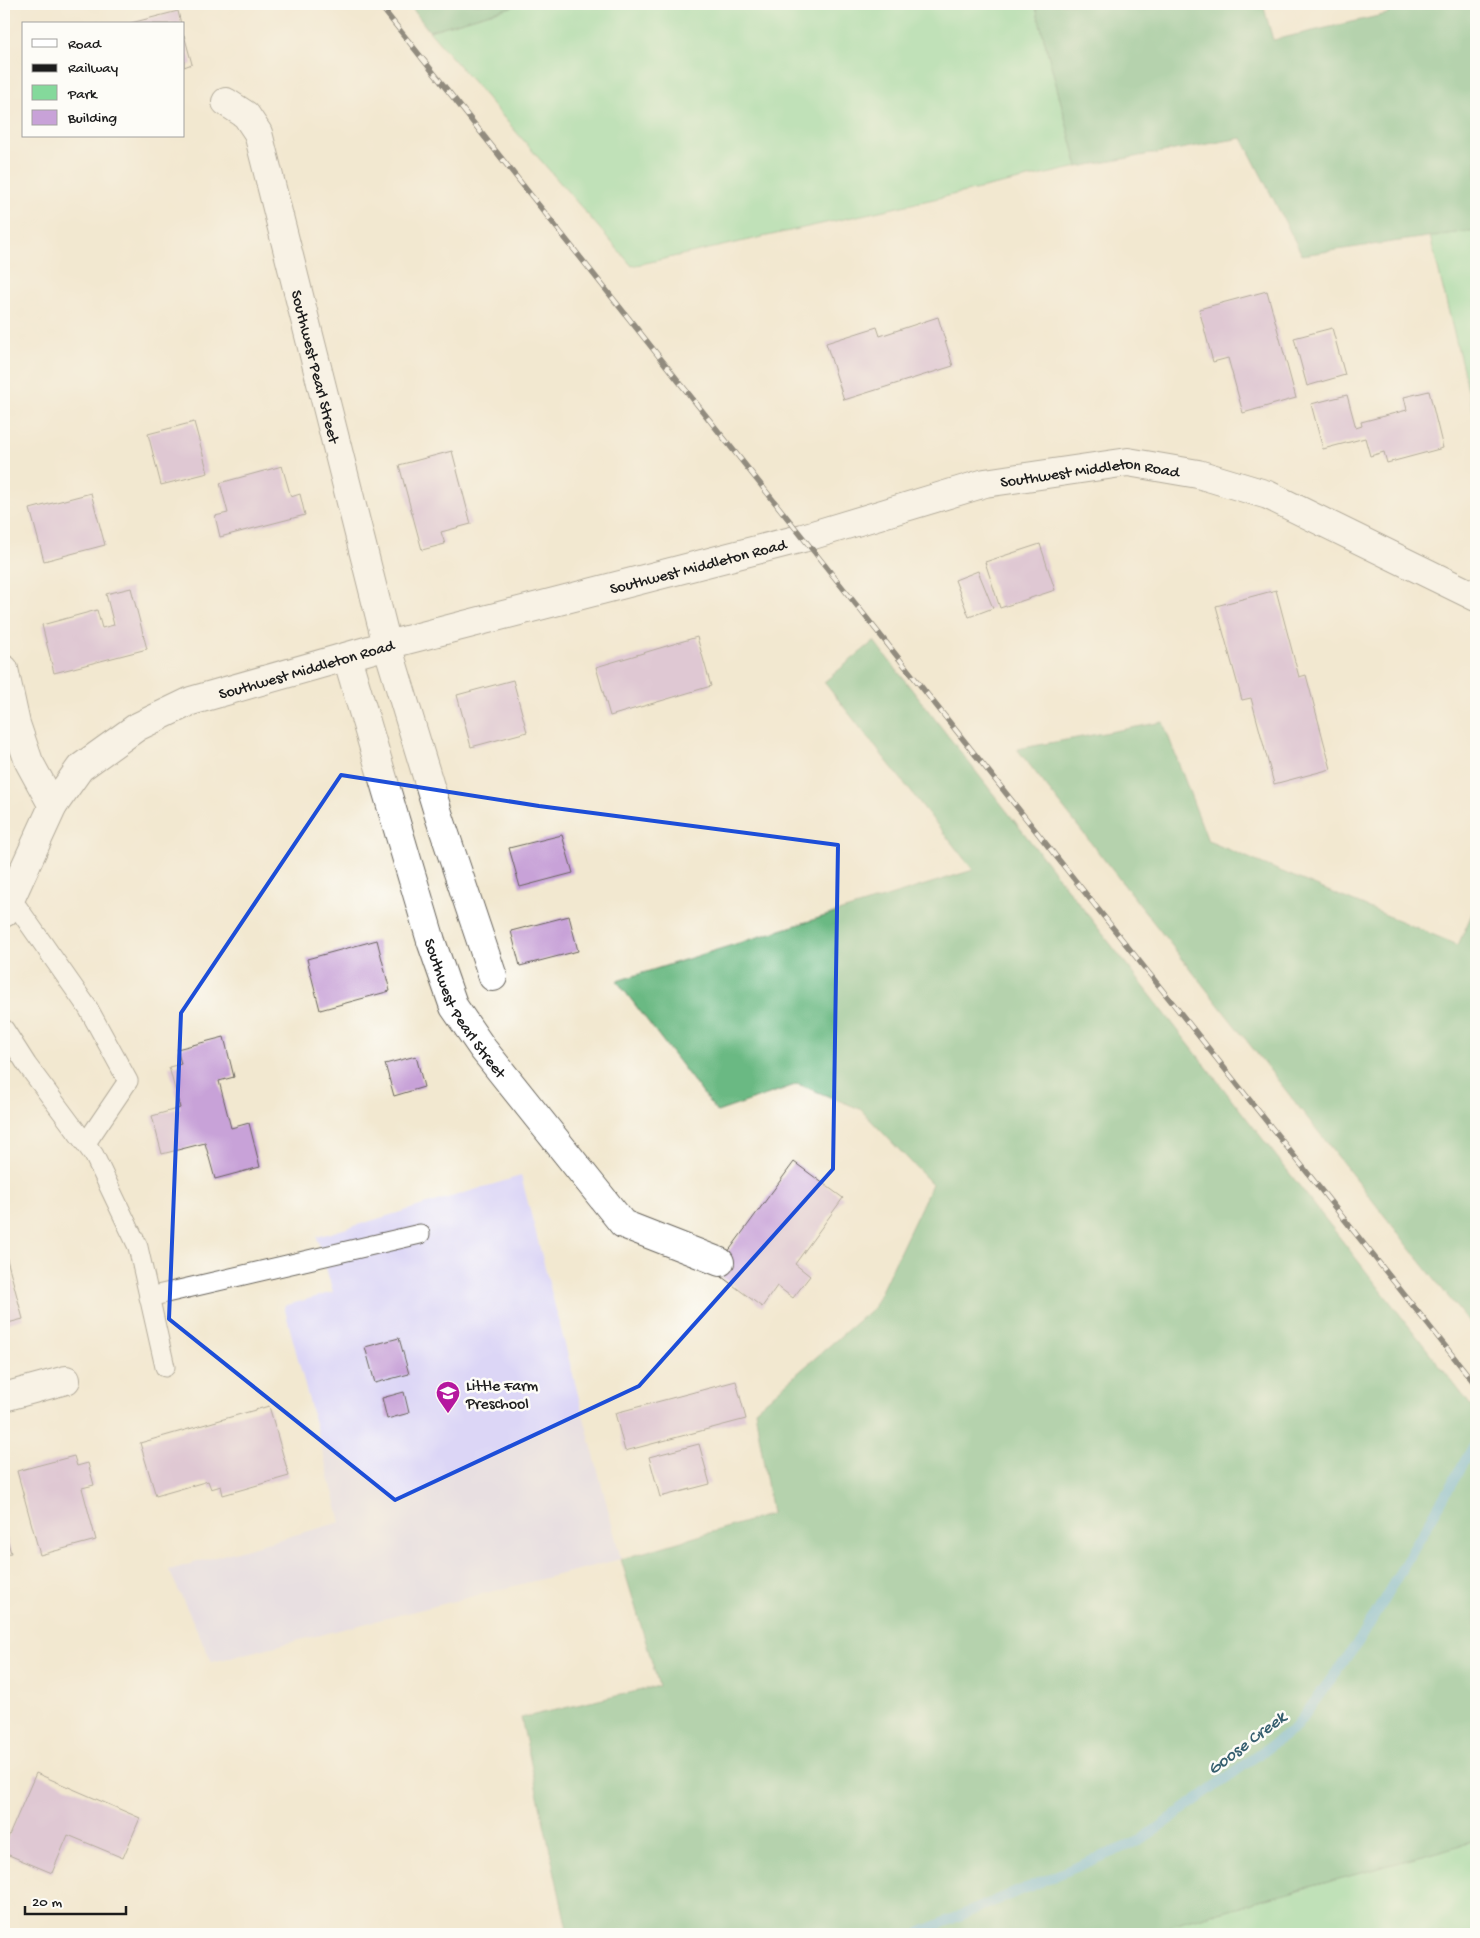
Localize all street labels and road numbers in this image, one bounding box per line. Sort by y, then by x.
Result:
street label: Southwest Pearl Street [285,289,342,447]
street label: Southwest Middleton Road [999,456,1182,494]
street label: Southwest Middleton Road [608,536,790,600]
street label: Southwest Middleton Road [217,637,398,706]
street label: Southwest Pearl Street [418,937,509,1084]

